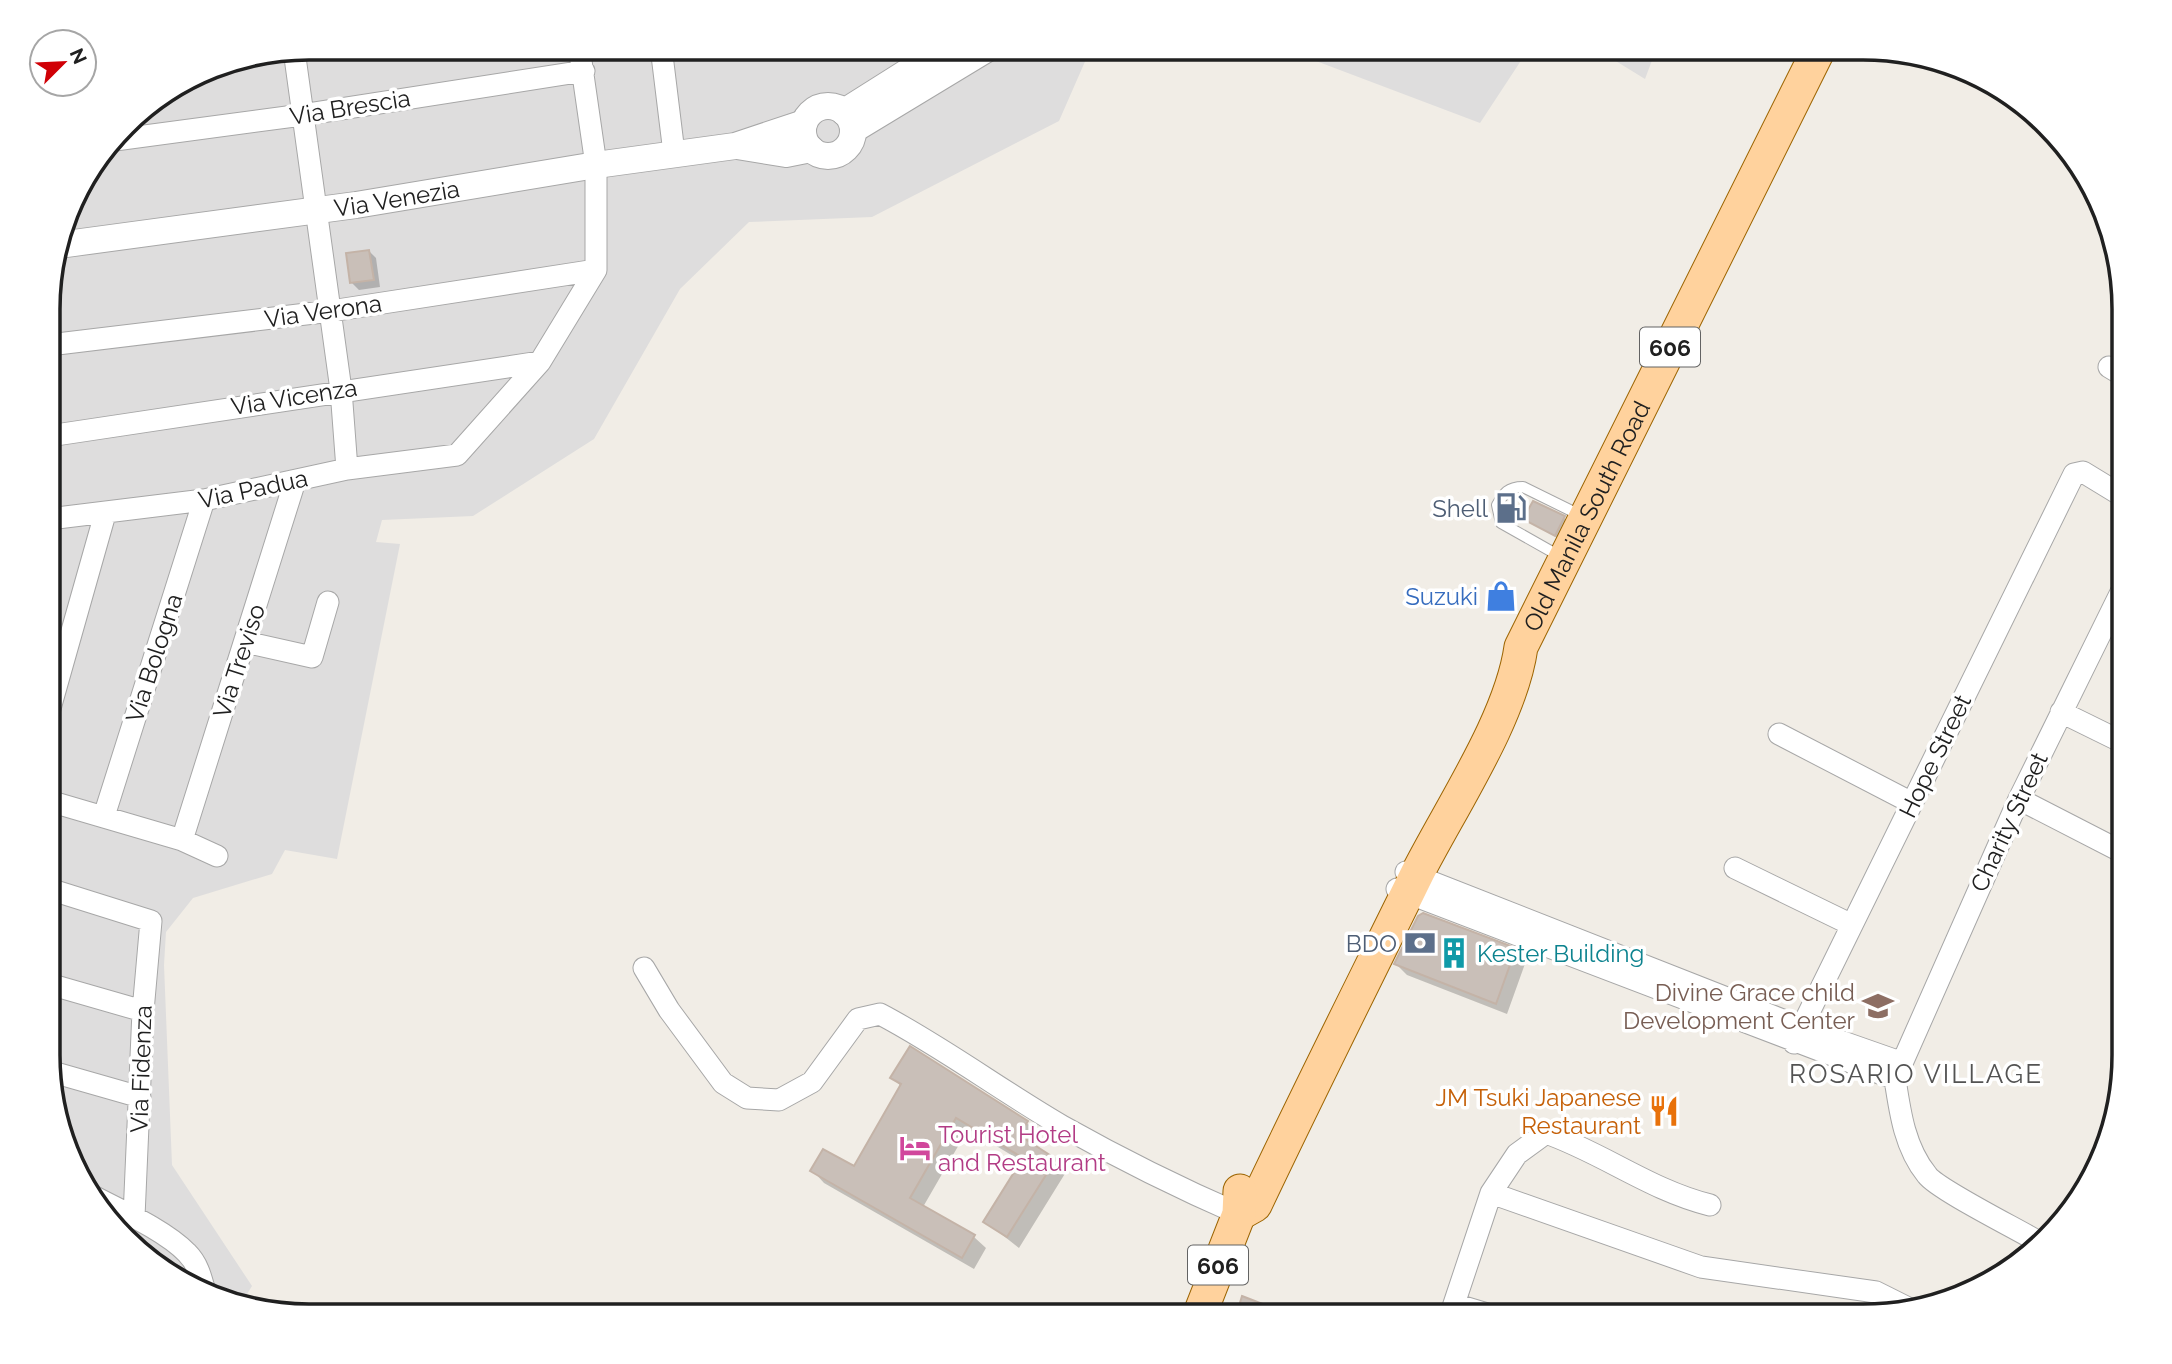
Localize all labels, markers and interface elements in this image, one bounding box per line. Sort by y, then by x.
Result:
north arrow [28,28,98,98]
text: N [66,45,92,67]
street label: Via Brescia [288,83,412,131]
street label: Via Venezia [332,173,462,222]
street label: Via Verona [263,288,383,334]
road number: 606 [1640,328,1700,366]
street label: Via Vicenza [229,373,359,421]
street label: Old Manila South Road [1517,396,1656,636]
street label: Via Padua [196,463,310,515]
fuel station icon: Shell [1494,491,1528,525]
place label: Shell [1432,494,1488,523]
shop icon: Suzuki [1484,579,1518,613]
place label: Suzuki [1405,582,1478,611]
street label: Via Bologna [120,590,188,726]
street label: Via Treviso [207,600,271,722]
street label: Hope Street [1893,690,1977,822]
street label: Charity Street [1964,748,2054,896]
bank icon: BDO [1403,926,1437,960]
place label: BDO [1346,929,1397,958]
building icon: Kester Building [1437,936,1471,970]
place label: Kester Building [1477,939,1644,968]
place label: Divine Grace child Development Center [1623,978,1856,1035]
school or university icon: Divine Grace child Development Center [1861,989,1895,1023]
street label: Via Fidenza [124,1005,158,1133]
district label: ROSARIO VILLAGE [1789,1059,2043,1089]
place label: JM Tsuki Japanese Restaurant [1436,1083,1641,1140]
restaurant icon: JM Tsuki Japanese Restaurant [1647,1094,1681,1128]
place label: Tourist Hotel and Restaurant [938,1120,1106,1177]
hotel icon: Tourist Hotel and Restaurant [898,1131,932,1165]
road number: 606 [1188,1246,1248,1284]

